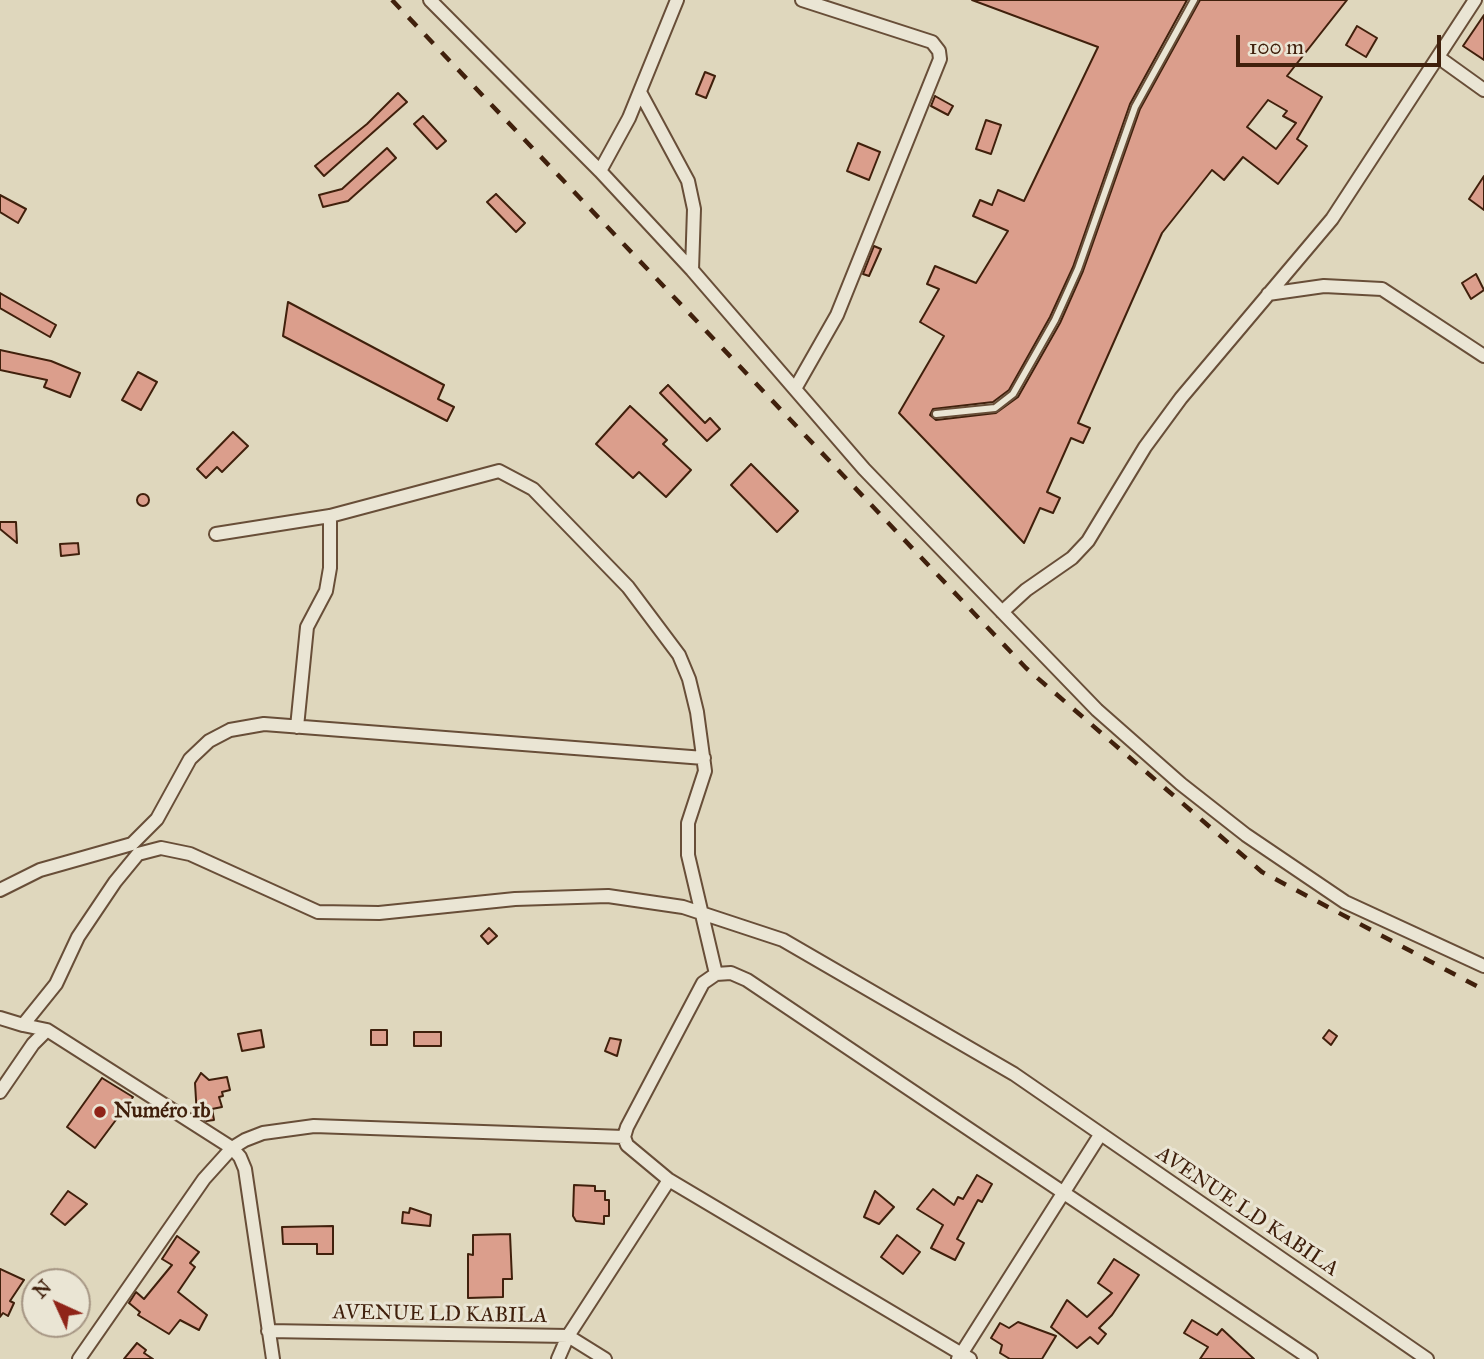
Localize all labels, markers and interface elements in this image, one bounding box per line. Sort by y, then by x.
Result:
scale bar [1239,21,1444,65]
text: 100 m [1249,34,1304,60]
place label: Numéro 1b [114,1099,210,1125]
marker: Numéro 1b [92,1104,108,1120]
street label: AVENUE LD KABILA [1151,1141,1343,1283]
north arrow [21,1268,91,1338]
text: N [28,1275,56,1303]
street label: AVENUE LD KABILA [332,1301,548,1329]

